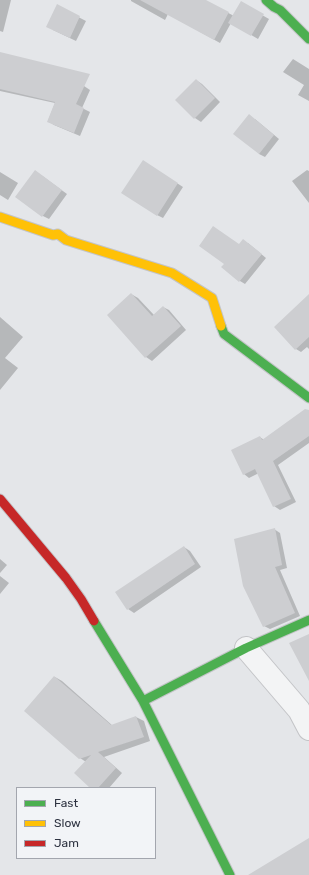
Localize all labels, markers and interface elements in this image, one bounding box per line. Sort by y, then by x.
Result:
legend [16,787,156,859]
text: Fast [54,796,78,810]
text: Slow [54,816,81,830]
text: Jam [54,836,79,850]

